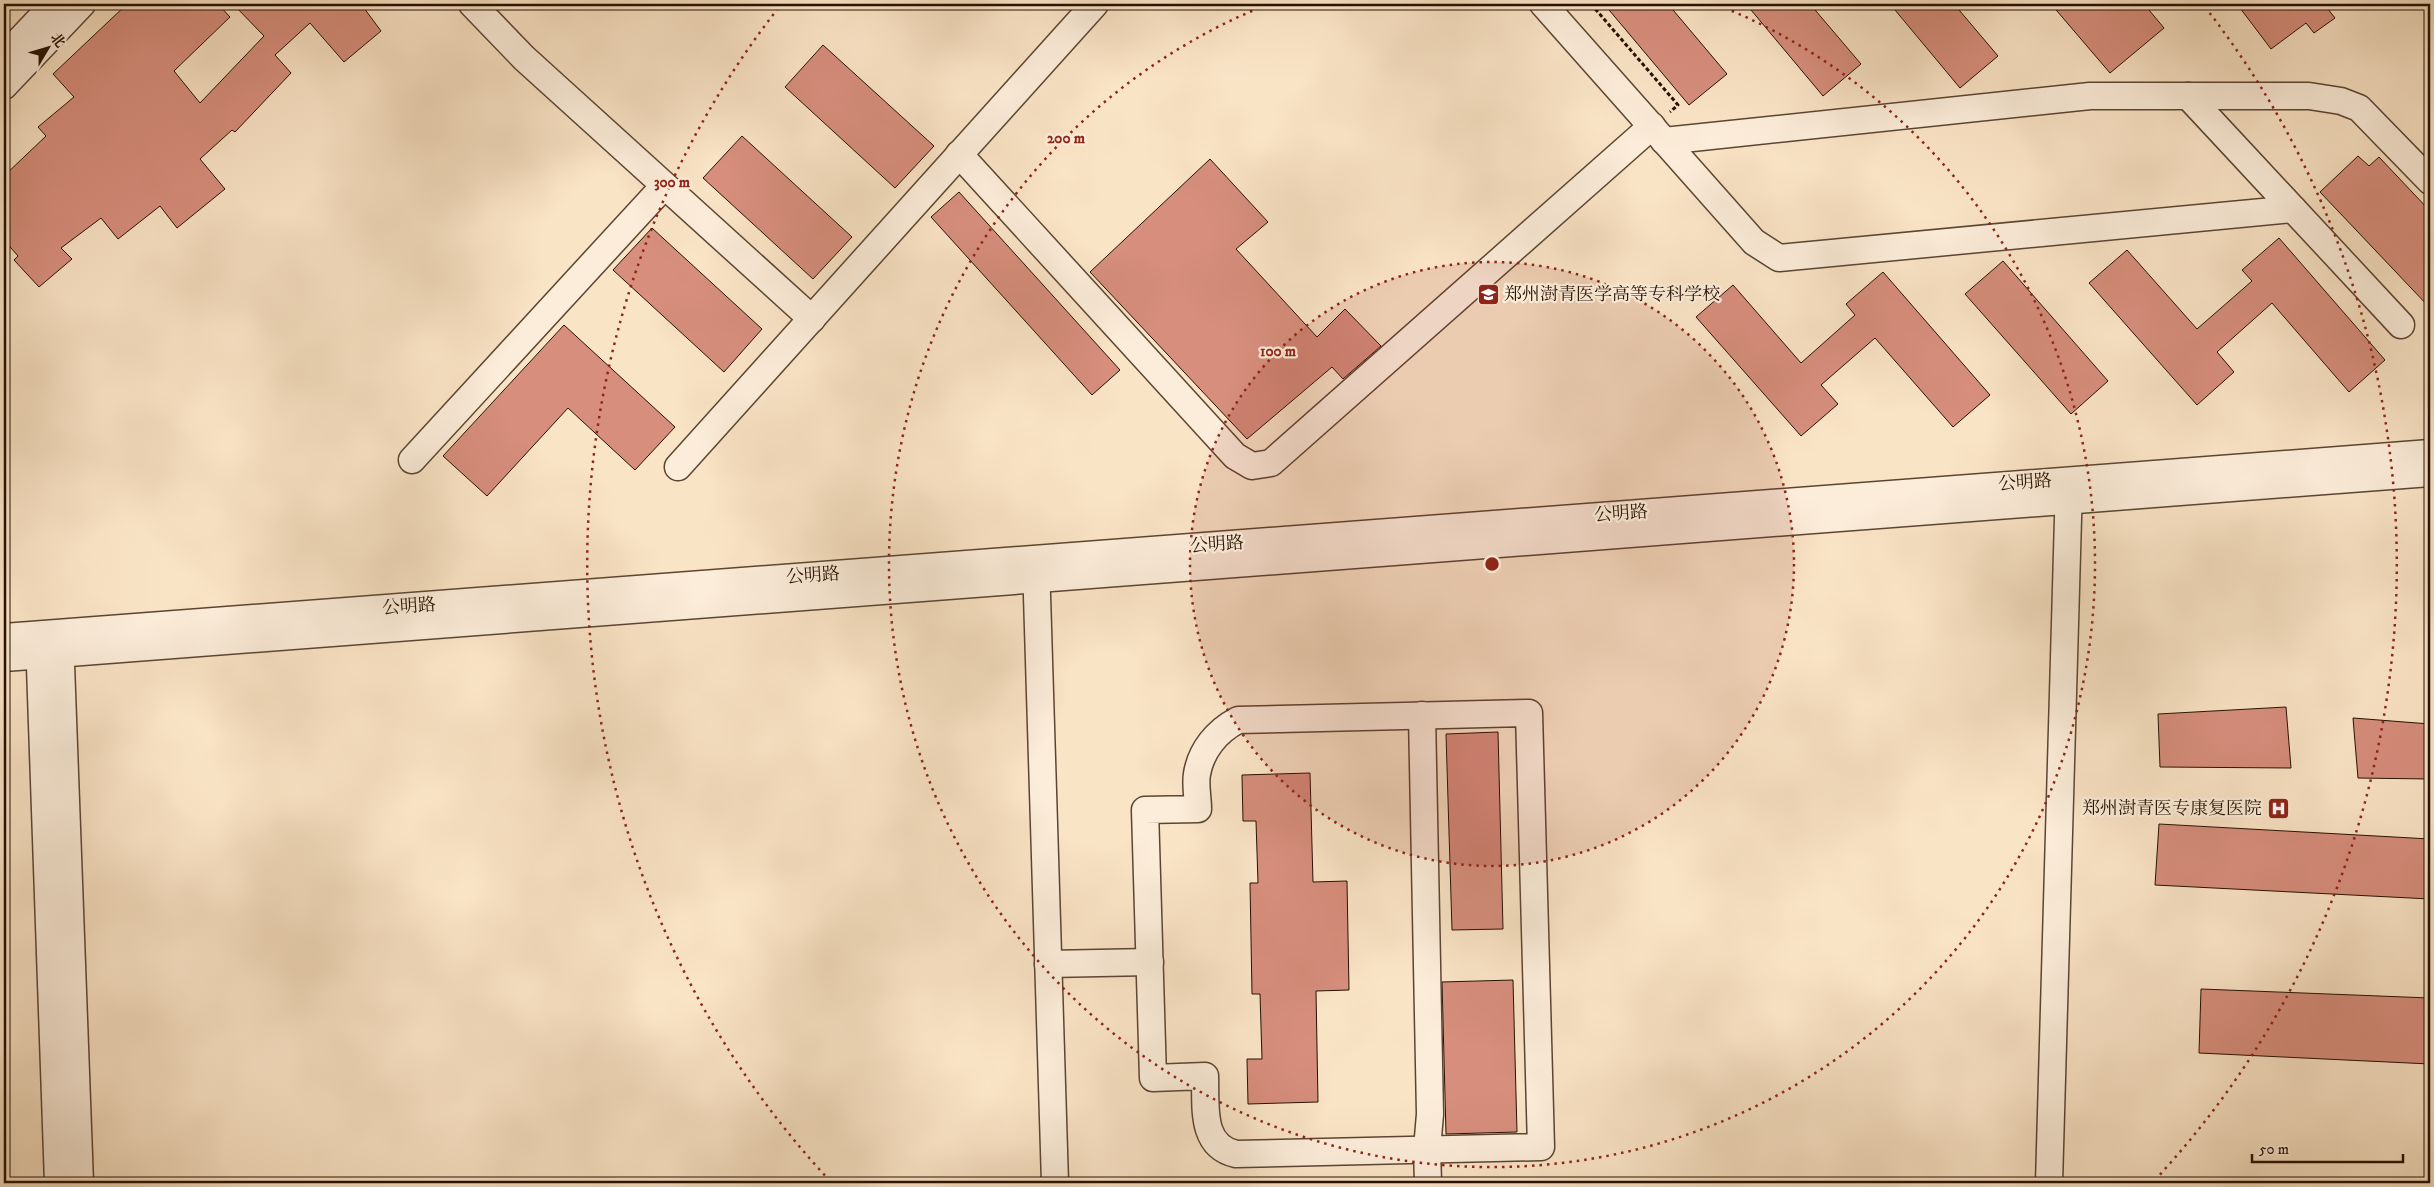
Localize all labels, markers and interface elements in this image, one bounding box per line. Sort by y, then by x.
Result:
north arrow [22,22,72,72]
text: 北 [46,30,69,52]
text: 200 m [1047,129,1086,148]
text: 300 m [654,173,691,192]
school or university icon: 郑州澍青医学高等专科学校 [1476,283,1500,307]
place label: 郑州澍青医学高等专科学校 [1504,284,1720,306]
text: 100 m [1260,342,1297,361]
street label: 公明路 [1997,470,2053,496]
street label: 公明路 [1593,501,1649,527]
street label: 公明路 [1189,532,1245,558]
centre of rings [1483,555,1501,573]
street label: 公明路 [785,563,841,589]
street label: 公明路 [381,594,437,620]
hospital icon: 郑州澍青医专康复医院 [2266,797,2290,821]
place label: 郑州澍青医专康复医院 [2082,798,2262,820]
scale bar [2252,1132,2403,1164]
text: 50 m [2259,1140,2289,1159]

